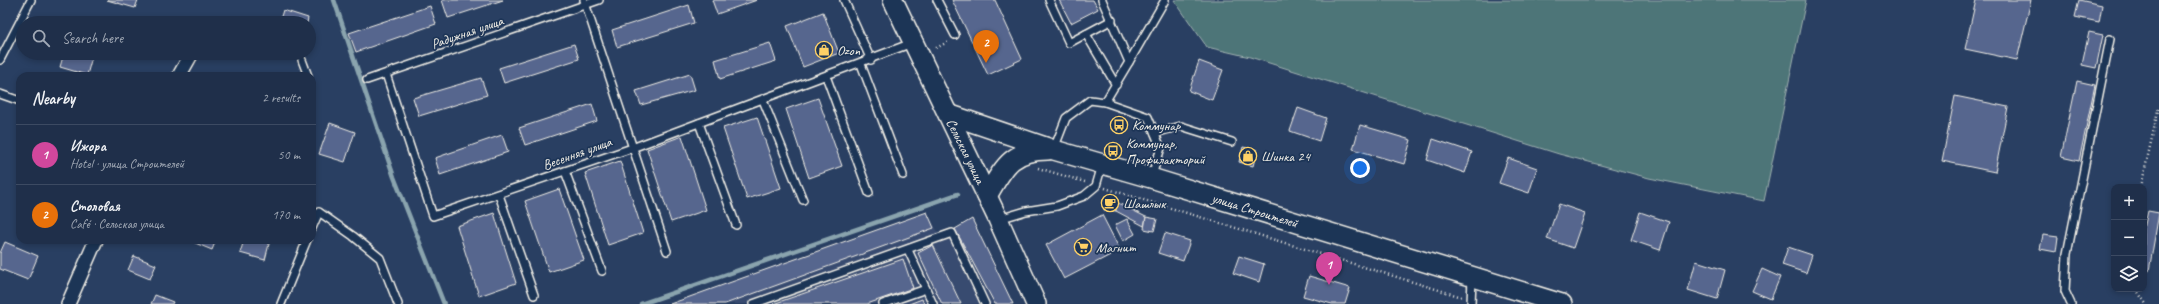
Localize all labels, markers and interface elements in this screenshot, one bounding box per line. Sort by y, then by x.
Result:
street label: Радужная улица [429,12,506,53]
search box [16,16,316,60]
icon: search [30,27,52,49]
text: Search here [62,29,123,48]
pin: 2 [973,30,999,63]
shop icon: Ozon [814,40,834,60]
place label: Ozon [837,42,861,59]
text: Nearby [32,88,75,109]
text: 2 results [262,90,300,106]
bus stop icon: Коммунар [1109,115,1129,135]
street label: Сельская улица [942,116,989,188]
place label: Коммунар [1132,117,1181,134]
street label: Весенняя улица [540,133,615,174]
place label: Коммунар, Профилакторий [1126,135,1206,168]
text: Ижора [70,137,106,156]
bus stop icon: Коммунар, Профилакторий [1103,141,1123,161]
shop icon: Шинка 24 [1238,146,1258,166]
text: 1 [42,147,48,163]
text: 50 m [278,147,300,163]
place label: Шинка 24 [1261,148,1312,165]
text: Hotel · улица Строителей [70,156,184,172]
your location [1350,158,1370,178]
map controls [2111,184,2147,292]
button: + [2111,184,2147,220]
street label: улица Строителей [1209,189,1301,232]
cafe icon: Шашлык [1100,193,1120,213]
place label: Шашлык [1123,195,1167,212]
text: Столовая [70,197,120,216]
text: 2 [42,207,48,223]
text: 170 m [272,207,300,223]
text: Café · Сельская улица [70,216,164,232]
button: − [2111,220,2147,256]
supermarket icon: Магнит [1073,237,1093,257]
place label: Магнит [1096,239,1137,256]
pin: 1 [1316,252,1342,285]
button: layers [2111,256,2147,292]

